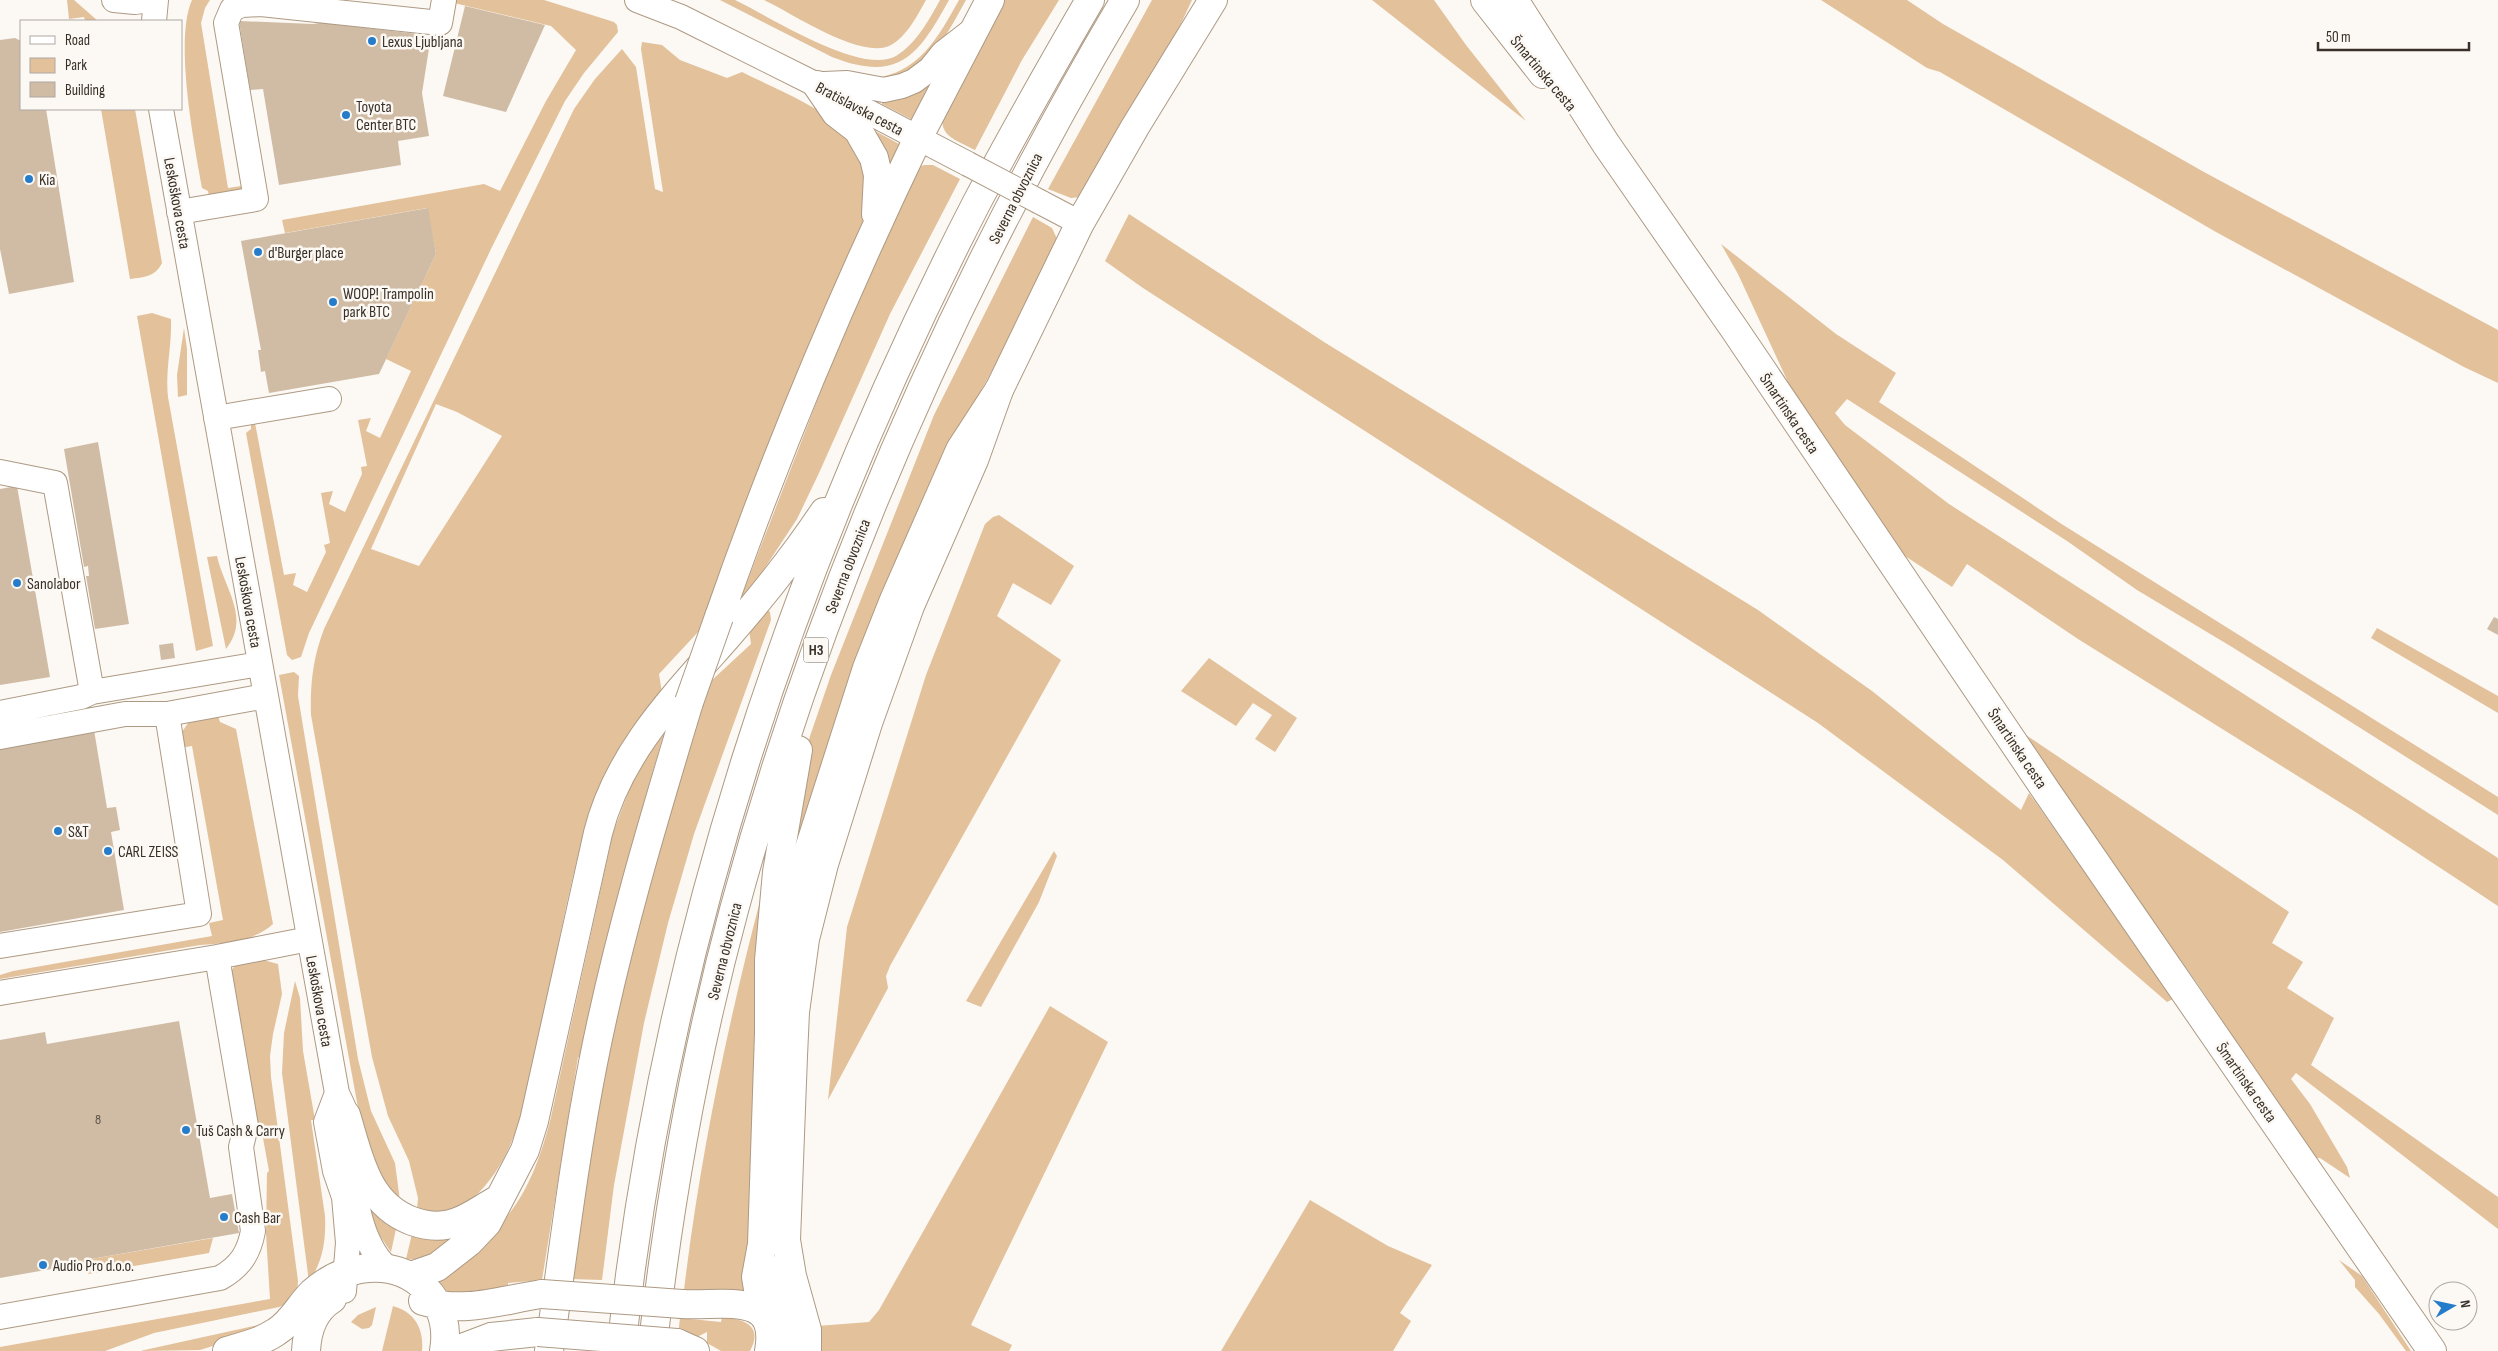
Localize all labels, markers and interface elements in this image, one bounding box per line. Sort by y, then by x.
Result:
legend [20,20,182,110]
scale bar [2318,20,2469,52]
text: 50 m [2326,28,2351,47]
text: Road [65,31,90,50]
street label: Šmartinska cesta [1506,32,1580,116]
place label: Lexus Ljubljana [382,33,463,52]
marker: Lexus Ljubljana [366,35,378,47]
text: Park [65,56,87,75]
street label: Bratislavska cesta [812,78,906,140]
text: Building [65,81,105,100]
place label: Toyota Center BTC [356,98,417,135]
marker: Toyota Center BTC [340,109,352,121]
street label: Severna obvoznica [985,150,1047,247]
street label: Leskoškova cesta [159,156,194,251]
place label: Kia [39,171,55,190]
marker: Kia [23,173,35,185]
place label: d'Burger place [268,244,344,263]
marker: d'Burger place [252,246,264,258]
place label: WOOP! Trampolin park BTC [343,285,434,322]
marker: WOOP! Trampolin park BTC [327,296,339,308]
street label: Šmartinska cesta [1755,370,1823,458]
street label: Severna obvoznica [822,517,875,616]
street label: Leskoškova cesta [230,555,265,650]
place label: Sanolabor [27,575,81,594]
marker: Sanolabor [11,577,23,589]
road number: H3 [804,638,828,662]
street label: Šmartinska cesta [1983,705,2051,793]
place label: S&T [68,823,89,842]
marker: S&T [52,825,64,837]
place label: CARL ZEISS [118,843,179,862]
marker: CARL ZEISS [102,845,114,857]
street label: Severna obvoznica [704,901,747,1002]
street label: Leskoškova cesta [301,954,336,1049]
street label: Šmartinska cesta [2211,1039,2280,1126]
house number: 8 [95,1111,101,1128]
place label: Tuš Cash & Carry [196,1122,285,1141]
marker: Tuš Cash & Carry [180,1124,192,1136]
place label: Cash Bar [234,1209,281,1228]
marker: Cash Bar [218,1211,230,1223]
place label: Audio Pro d.o.o. [52,1257,134,1276]
marker: Audio Pro d.o.o. [37,1259,49,1271]
north arrow [2428,1281,2478,1331]
text: N [2456,1299,2474,1309]

